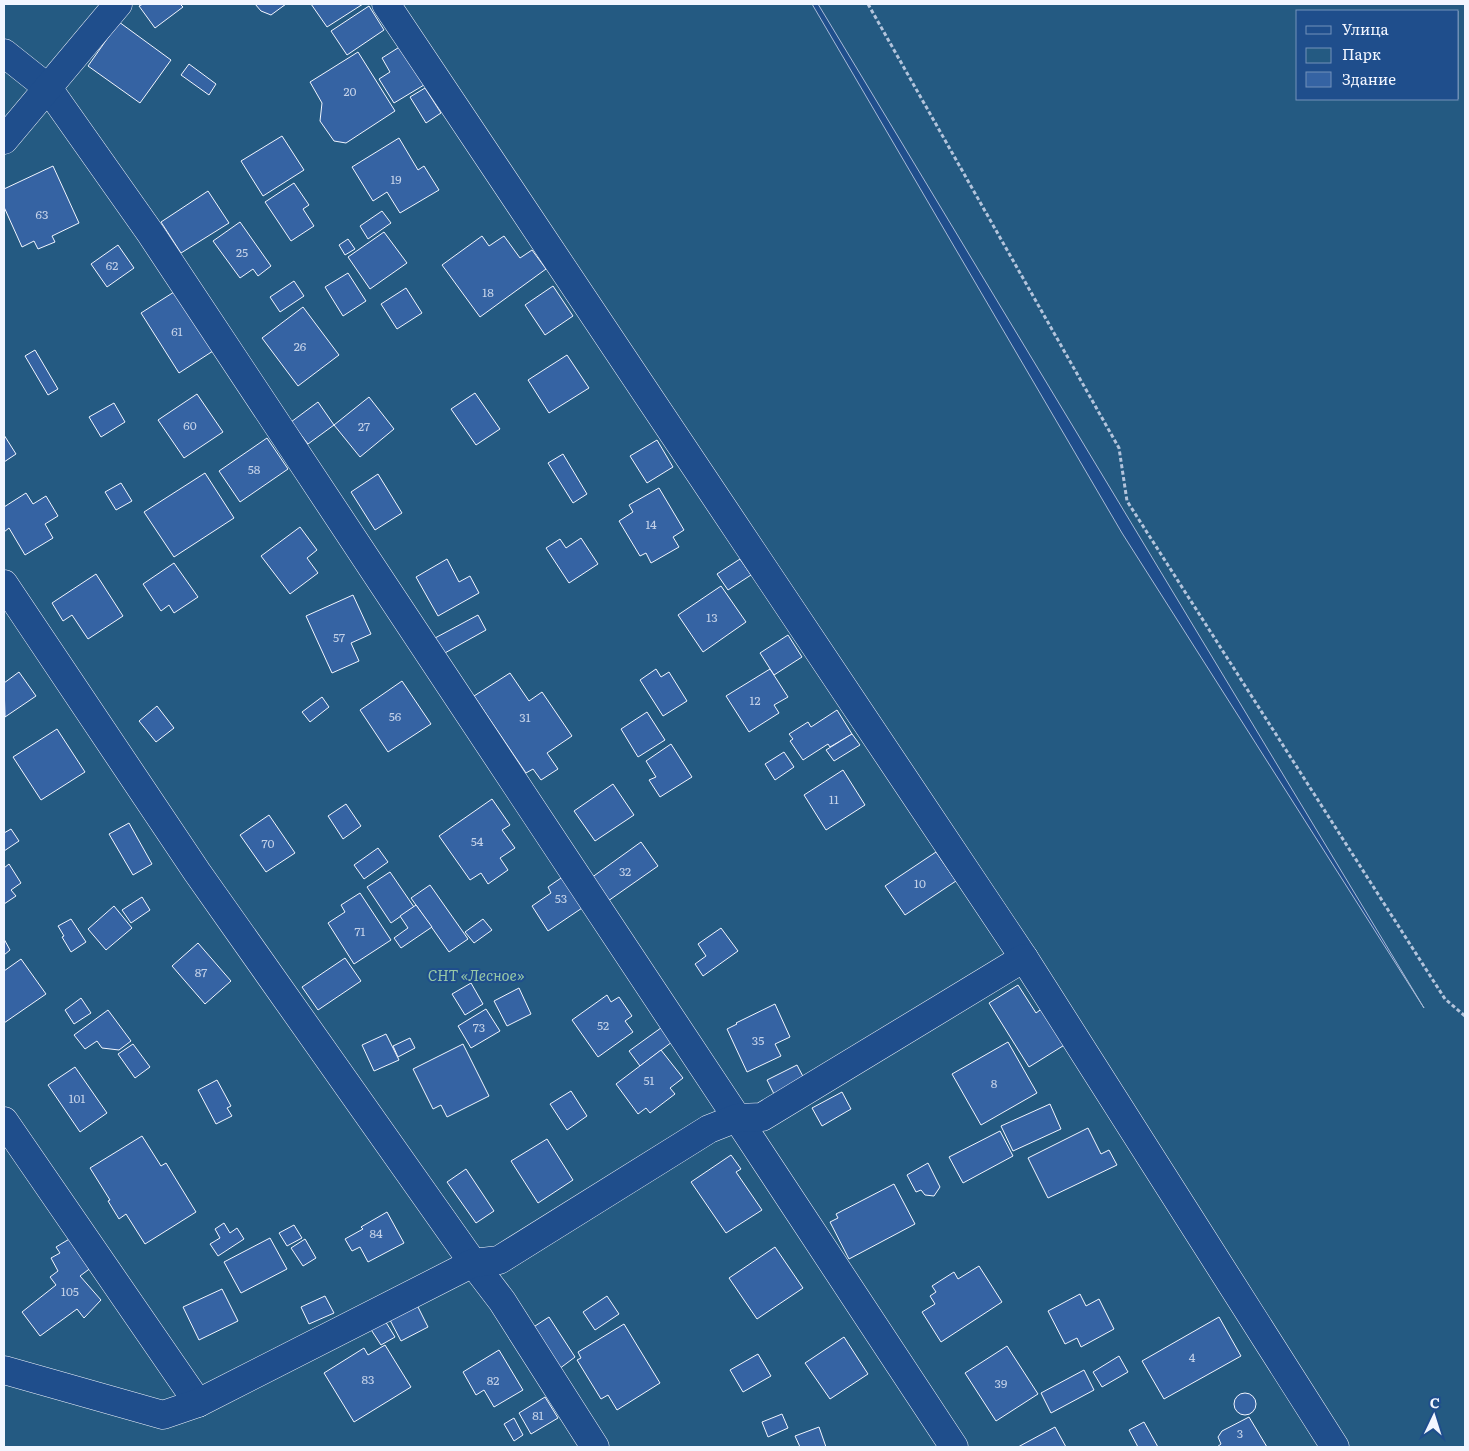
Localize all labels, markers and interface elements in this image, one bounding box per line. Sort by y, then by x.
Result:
legend [1296,10,1459,100]
text: Улица [1342,17,1390,40]
text: Парк [1342,42,1381,65]
text: Здание [1342,67,1396,90]
house number: 20 [343,82,357,100]
house number: 19 [390,170,402,188]
house number: 63 [36,205,48,223]
house number: 25 [236,243,248,261]
house number: 62 [106,256,118,274]
house number: 18 [482,283,494,301]
house number: 61 [171,322,183,340]
house number: 26 [294,337,307,355]
house number: 60 [183,416,197,434]
house number: 27 [358,417,370,435]
house number: 58 [248,460,261,478]
house number: 14 [645,515,657,533]
house number: 13 [706,608,718,626]
house number: 57 [333,628,345,646]
house number: 12 [750,691,760,709]
house number: 56 [389,707,402,725]
house number: 31 [519,708,531,726]
house number: 11 [829,790,839,808]
house number: 54 [471,832,484,850]
house number: 70 [261,834,275,852]
house number: 32 [619,862,631,880]
house number: 10 [914,874,926,892]
house number: 53 [555,889,567,907]
house number: 71 [355,922,366,940]
house number: 87 [195,963,207,981]
park label: СНТ «Лесное» [428,963,525,986]
house number: 52 [597,1016,609,1034]
house number: 73 [473,1018,485,1036]
house number: 35 [752,1031,764,1049]
house number: 51 [644,1071,655,1089]
house number: 8 [991,1074,998,1092]
house number: 101 [69,1089,85,1107]
house number: 84 [369,1224,383,1242]
house number: 105 [61,1282,79,1300]
house number: 4 [1189,1348,1196,1366]
house number: 83 [361,1370,375,1388]
house number: 82 [487,1371,499,1389]
house number: 39 [995,1374,1007,1392]
north arrow [1409,1391,1459,1441]
text: С [1429,1392,1441,1412]
house number: 81 [532,1406,544,1424]
house number: 3 [1237,1424,1243,1442]

